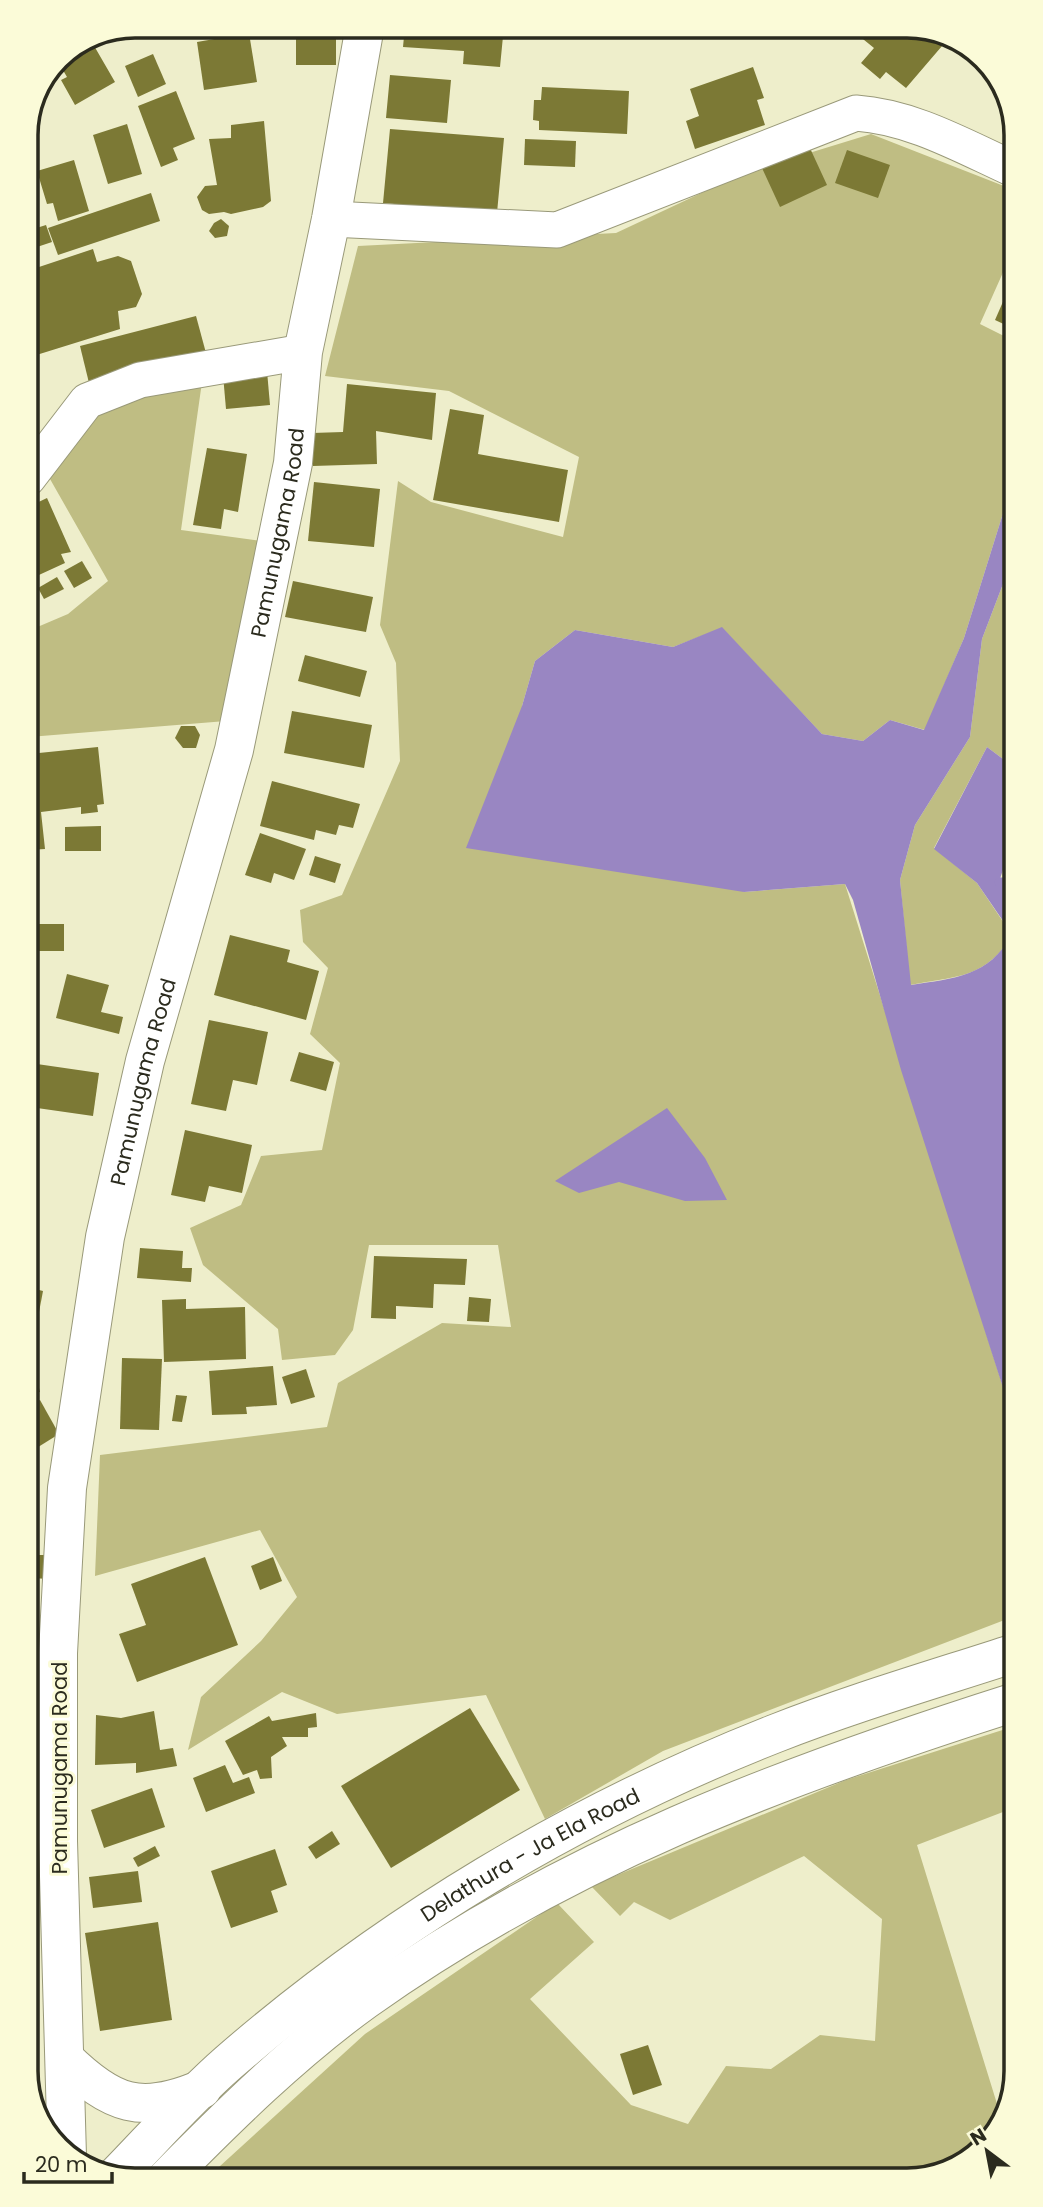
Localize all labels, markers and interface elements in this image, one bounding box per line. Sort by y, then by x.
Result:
street label: Pamunugama Road [243,427,311,640]
street label: Pamunugama Road [103,975,183,1188]
street label: Pamunugama Road [45,1662,74,1874]
street label: Delathura - Ja Ela Road [414,1781,644,1928]
north arrow [952,2116,1022,2186]
text: N [965,2122,991,2152]
scale bar [24,2140,112,2184]
text: 20 m [35,2150,88,2179]

